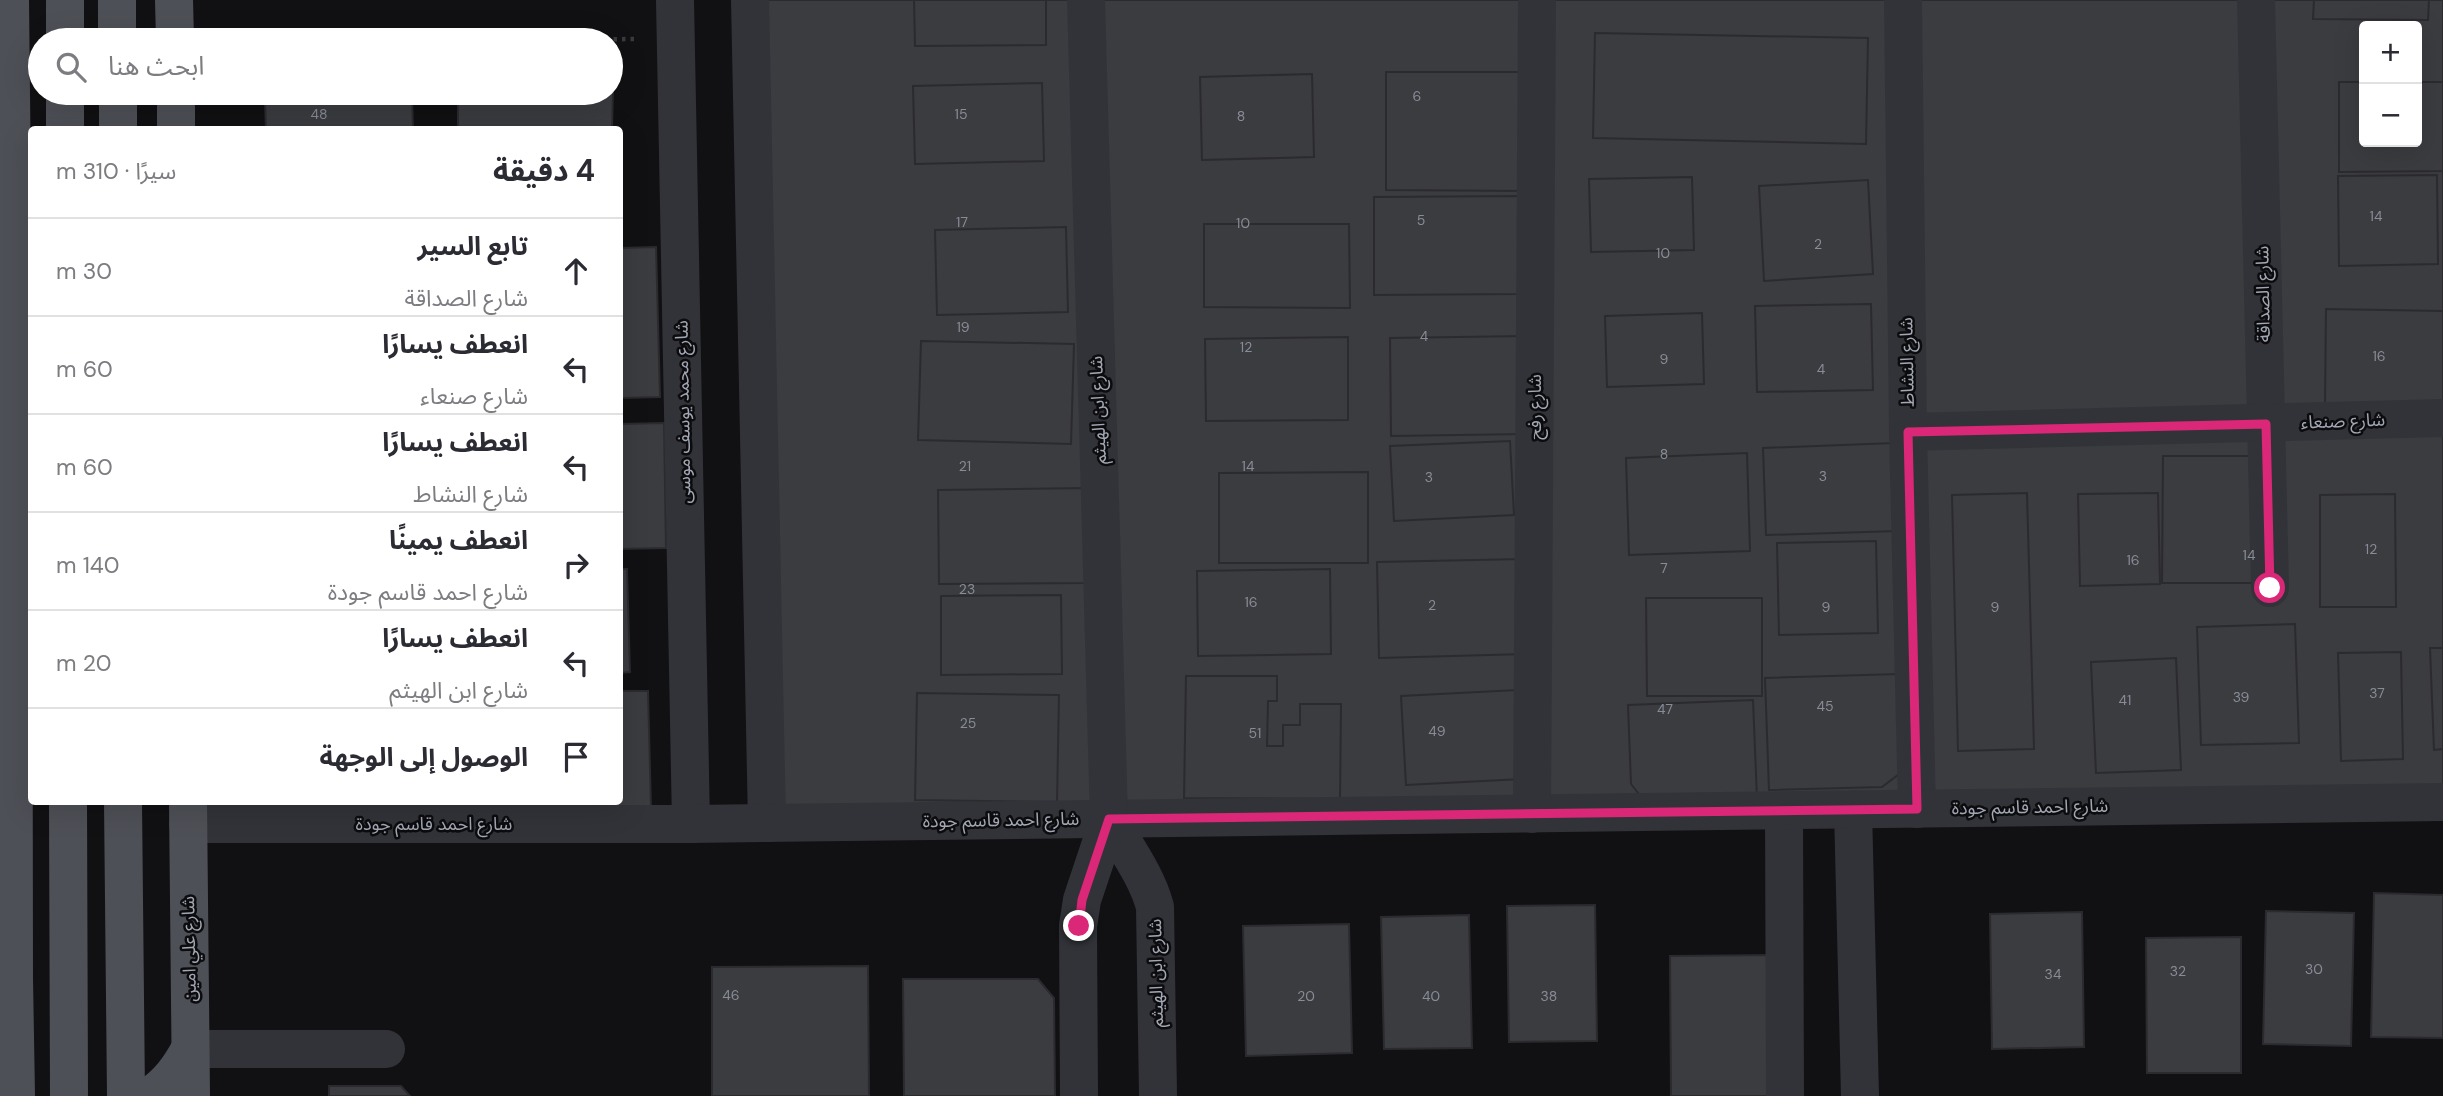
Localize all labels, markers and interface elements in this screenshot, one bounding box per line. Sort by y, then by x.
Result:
map controls [2359,21,2422,147]
button: + [2359,21,2422,84]
search box [28,28,623,105]
icon: search [52,48,90,86]
text: ابحث هنا [108,49,205,83]
button: − [2359,84,2422,147]
house number: 6 [1413,87,1421,105]
house number: 48 [310,105,328,123]
house number: 15 [955,105,967,123]
house number: 8 [1237,107,1245,125]
text: 4 دقيقة [493,151,595,190]
text: سيرًا · 310 m [56,156,176,186]
house number: 14 [2370,207,2383,225]
house number: 5 [1417,211,1425,229]
house number: 17 [956,213,968,231]
house number: 10 [1236,214,1250,232]
text: تابع السير [418,229,528,263]
house number: 2 [1814,235,1822,253]
house number: 10 [1656,244,1670,262]
street label: شارع الصداقة [2250,245,2278,342]
icon: ahead [557,252,595,290]
text: 30 m [56,256,112,286]
text: شارع الصداقة [405,283,528,313]
street label: شارع النشاط [1894,317,1922,407]
house number: 19 [956,318,970,336]
street label: شارع محمد يوسف موسى [669,320,699,504]
text: انعطف يسارًا [382,327,528,361]
house number: 4 [1420,327,1429,345]
house number: 12 [1240,338,1252,356]
house number: 16 [2372,347,2386,365]
icon: left [557,350,595,388]
house number: 9 [1660,350,1669,368]
text: 60 m [56,354,113,384]
street label: شارع ابن الهيثم [1084,355,1114,465]
house number: 4 [1817,360,1826,378]
street label: شارع رفح [1523,374,1549,440]
text: شارع صنعاء [420,381,528,411]
street label: شارع صنعاء [2300,408,2386,436]
text: انعطف يسارًا [382,425,528,459]
house number: 8 [1660,445,1668,463]
icon: left [557,448,595,486]
text: 60 m [56,452,113,482]
house number: 21 [959,457,971,475]
house number: 14 [1242,457,1255,475]
house number: 3 [1819,467,1827,485]
house number: 3 [1425,468,1433,486]
text: شارع النشاط [413,479,528,509]
text: انعطف يمينًا [389,523,528,557]
house number: 12 [2365,540,2377,558]
icon: right [557,546,595,584]
house number: 14 [2243,546,2256,564]
text: 140 m [56,550,120,580]
house number: 16 [2126,551,2140,569]
house number: 7 [1660,559,1668,577]
route start [2254,572,2285,603]
text: شارع احمد قاسم جودة [328,577,528,607]
house number: 23 [959,580,975,598]
house number: 16 [1244,593,1258,611]
house number: 2 [1428,596,1436,614]
house number: 9 [1822,598,1831,616]
house number: 9 [1991,598,2000,616]
text: انعطف يسارًا [382,621,528,655]
icon: left [557,644,595,682]
text: 20 m [56,648,111,678]
text: شارع ابن الهيثم [389,675,528,705]
house number: 37 [2369,684,2385,702]
house number: 39 [2233,688,2250,706]
house number: 41 [2119,691,2131,709]
house number: 45 [1816,697,1834,715]
house number: 47 [1657,700,1673,718]
house number: 25 [960,714,976,732]
house number: 49 [1428,722,1446,740]
house number: 51 [1249,724,1261,742]
icon: arrive [557,738,595,776]
text: الوصول إلى الوجهة [319,740,528,774]
street label: شارع احمد قاسم جودة [1951,794,2109,822]
street label: شارع احمد قاسم جودة [922,807,1080,835]
street label: شارع احمد قاسم جودة [356,812,512,838]
street label: شارع علي امين [176,896,204,1002]
route end [1063,910,1094,941]
street label: شارع ابن الهيثم [1143,918,1171,1027]
house number: 30 [2305,960,2323,978]
house number: 32 [2170,962,2186,980]
house number: 34 [2045,965,2062,983]
house number: 46 [722,986,740,1004]
house number: 20 [1297,987,1315,1005]
house number: 40 [1422,987,1440,1005]
house number: 38 [1541,987,1557,1005]

